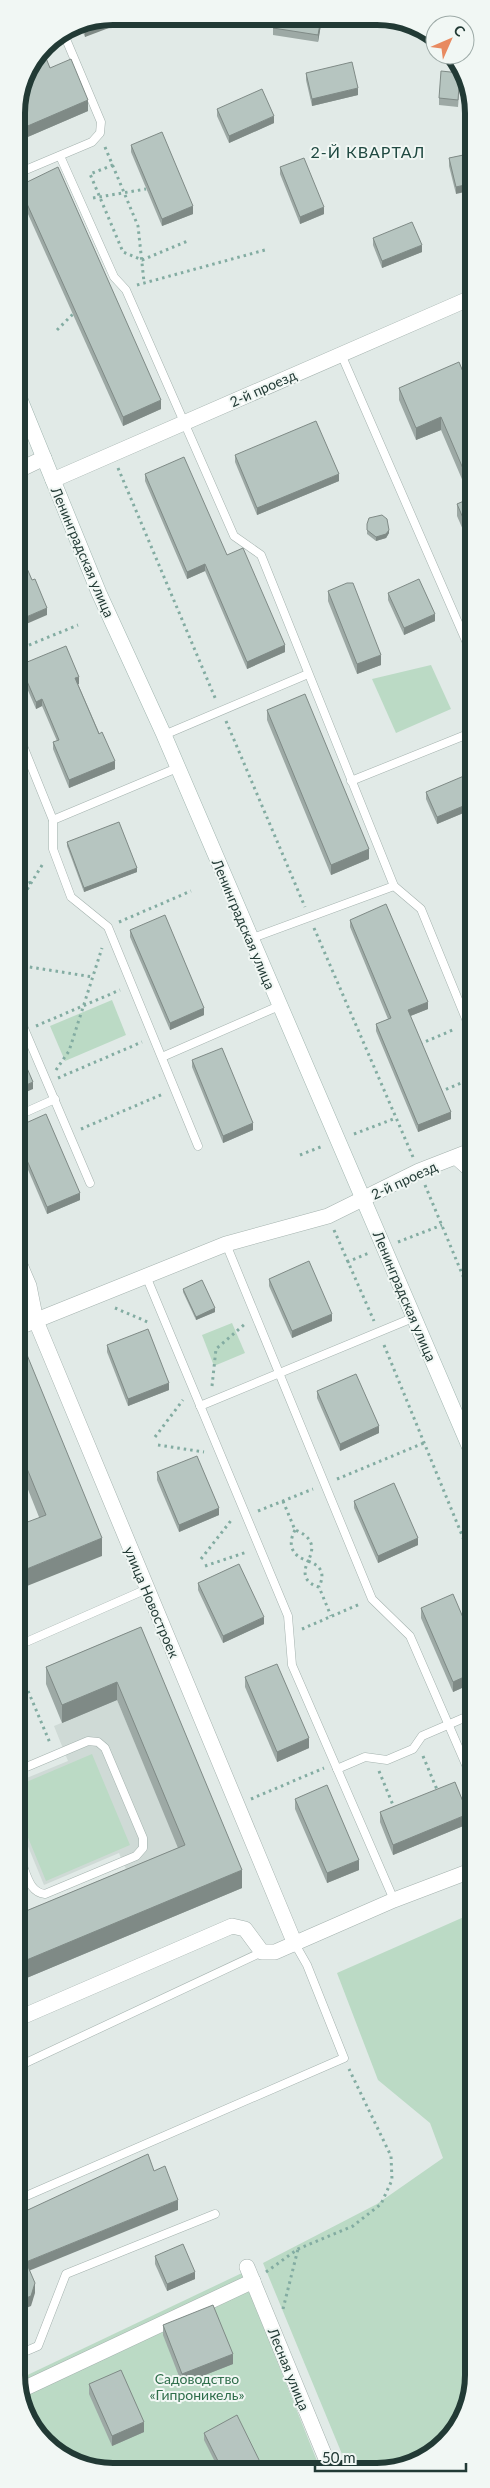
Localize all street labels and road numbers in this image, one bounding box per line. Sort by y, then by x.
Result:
street label: 2-й проезд [227,366,299,410]
street label: Ленинградская улица [47,483,118,620]
street label: Ленинградская улица [208,855,279,992]
street label: 2-й проезд [368,1157,440,1203]
street label: Ленинградская улица [369,1227,440,1364]
street label: улица Новостроек [121,1544,183,1661]
street label: Лесная улица [264,2324,313,2413]

